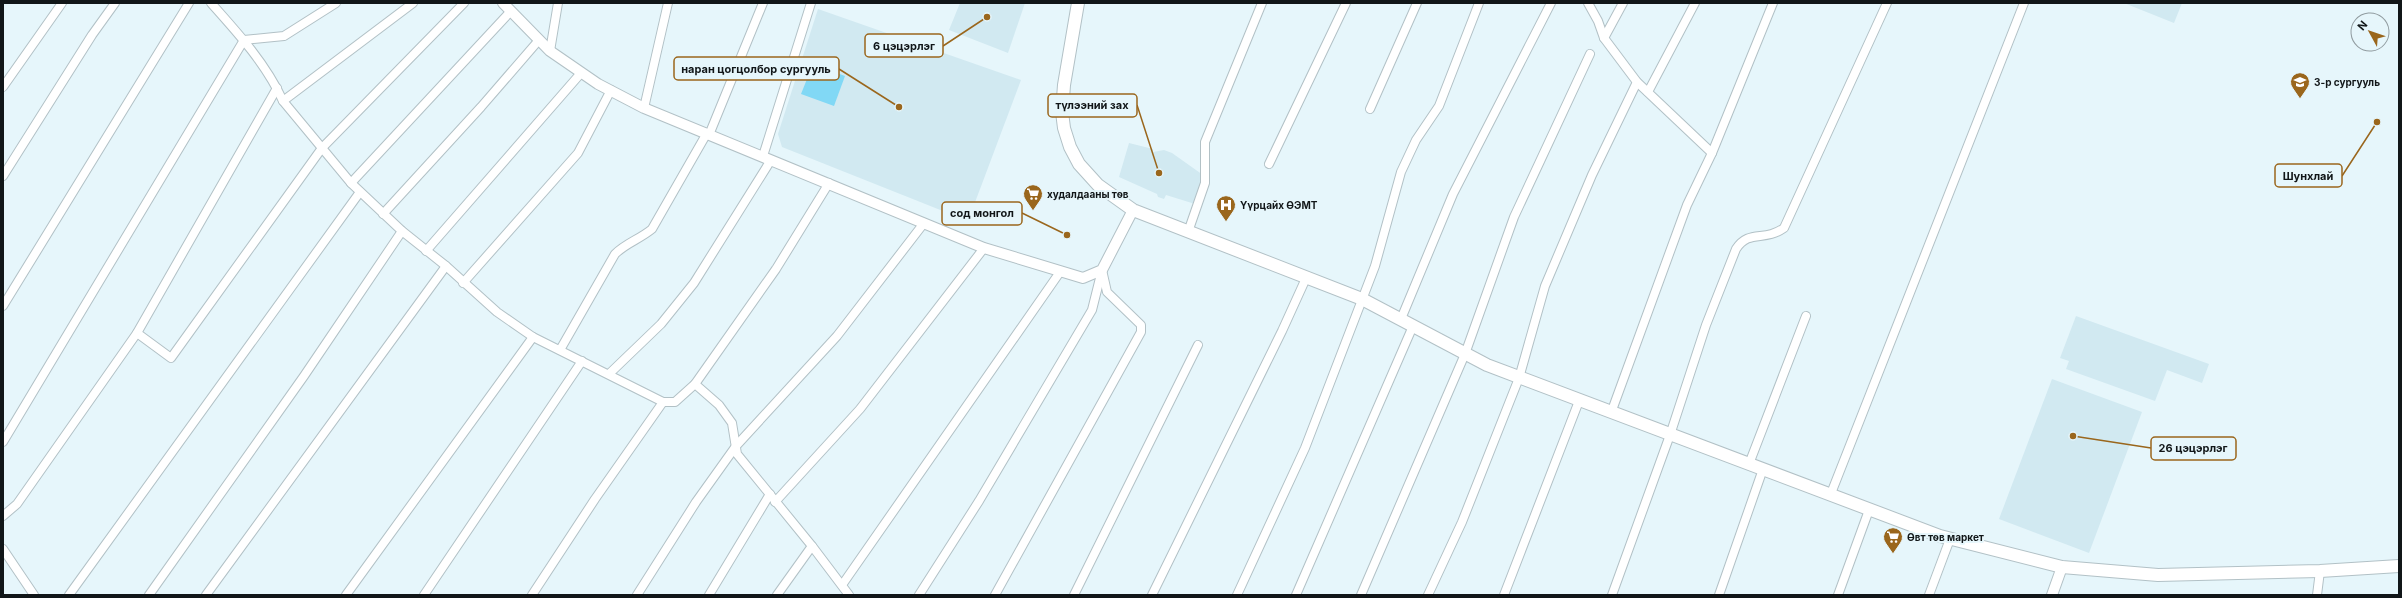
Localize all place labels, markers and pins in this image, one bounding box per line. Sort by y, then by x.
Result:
callout: 6 цэцэрлэг [865,34,943,57]
callout: наран цогцолбор сургууль [674,57,839,80]
school or university icon: 3-р сургууль [2289,71,2311,99]
place label: 3-р сургууль [2314,76,2380,89]
callout: түлээний зах [1048,94,1137,117]
callout: Шунхлай [2275,164,2342,187]
supermarket icon: худалдааны төв [1022,183,1044,211]
place label: худалдааны төв [1047,188,1129,201]
hospital icon: Үүрцайх ӨЭМТ [1215,194,1237,222]
place label: Үүрцайх ӨЭМТ [1240,199,1318,211]
callout: сод монгол [942,202,1022,225]
callout: 26 цэцэрлэг [2151,437,2236,460]
supermarket icon: Өвт төв маркет [1882,526,1904,554]
place label: Өвт төв маркет [1907,531,1984,543]

